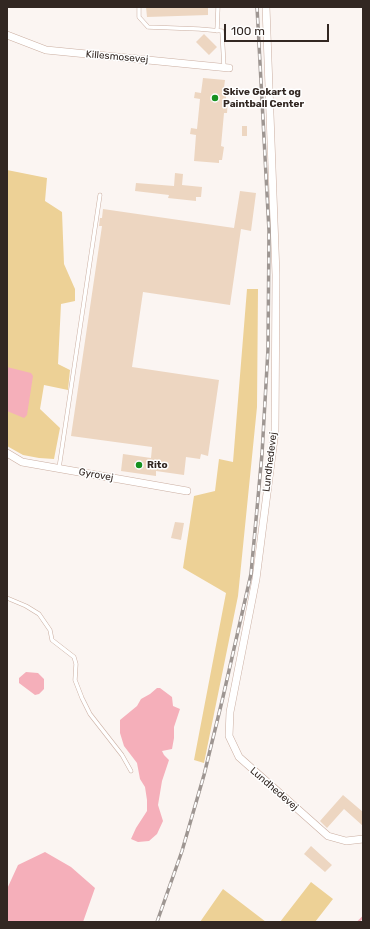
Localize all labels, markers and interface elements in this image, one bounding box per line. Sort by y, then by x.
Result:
scale bar [226,16,331,42]
text: 100 m [231,24,265,38]
street label: Killesmosevej [85,48,149,66]
place label: Skive Gokart og Paintball Center [223,86,304,110]
marker: Skive Gokart og Paintball Center [210,93,220,103]
street label: Lundhedevej [260,431,280,493]
place label: Rito [147,459,168,471]
marker: Rito [134,460,144,470]
street label: Gyrovej [78,466,114,484]
street label: Lundhedevej [247,765,301,813]

